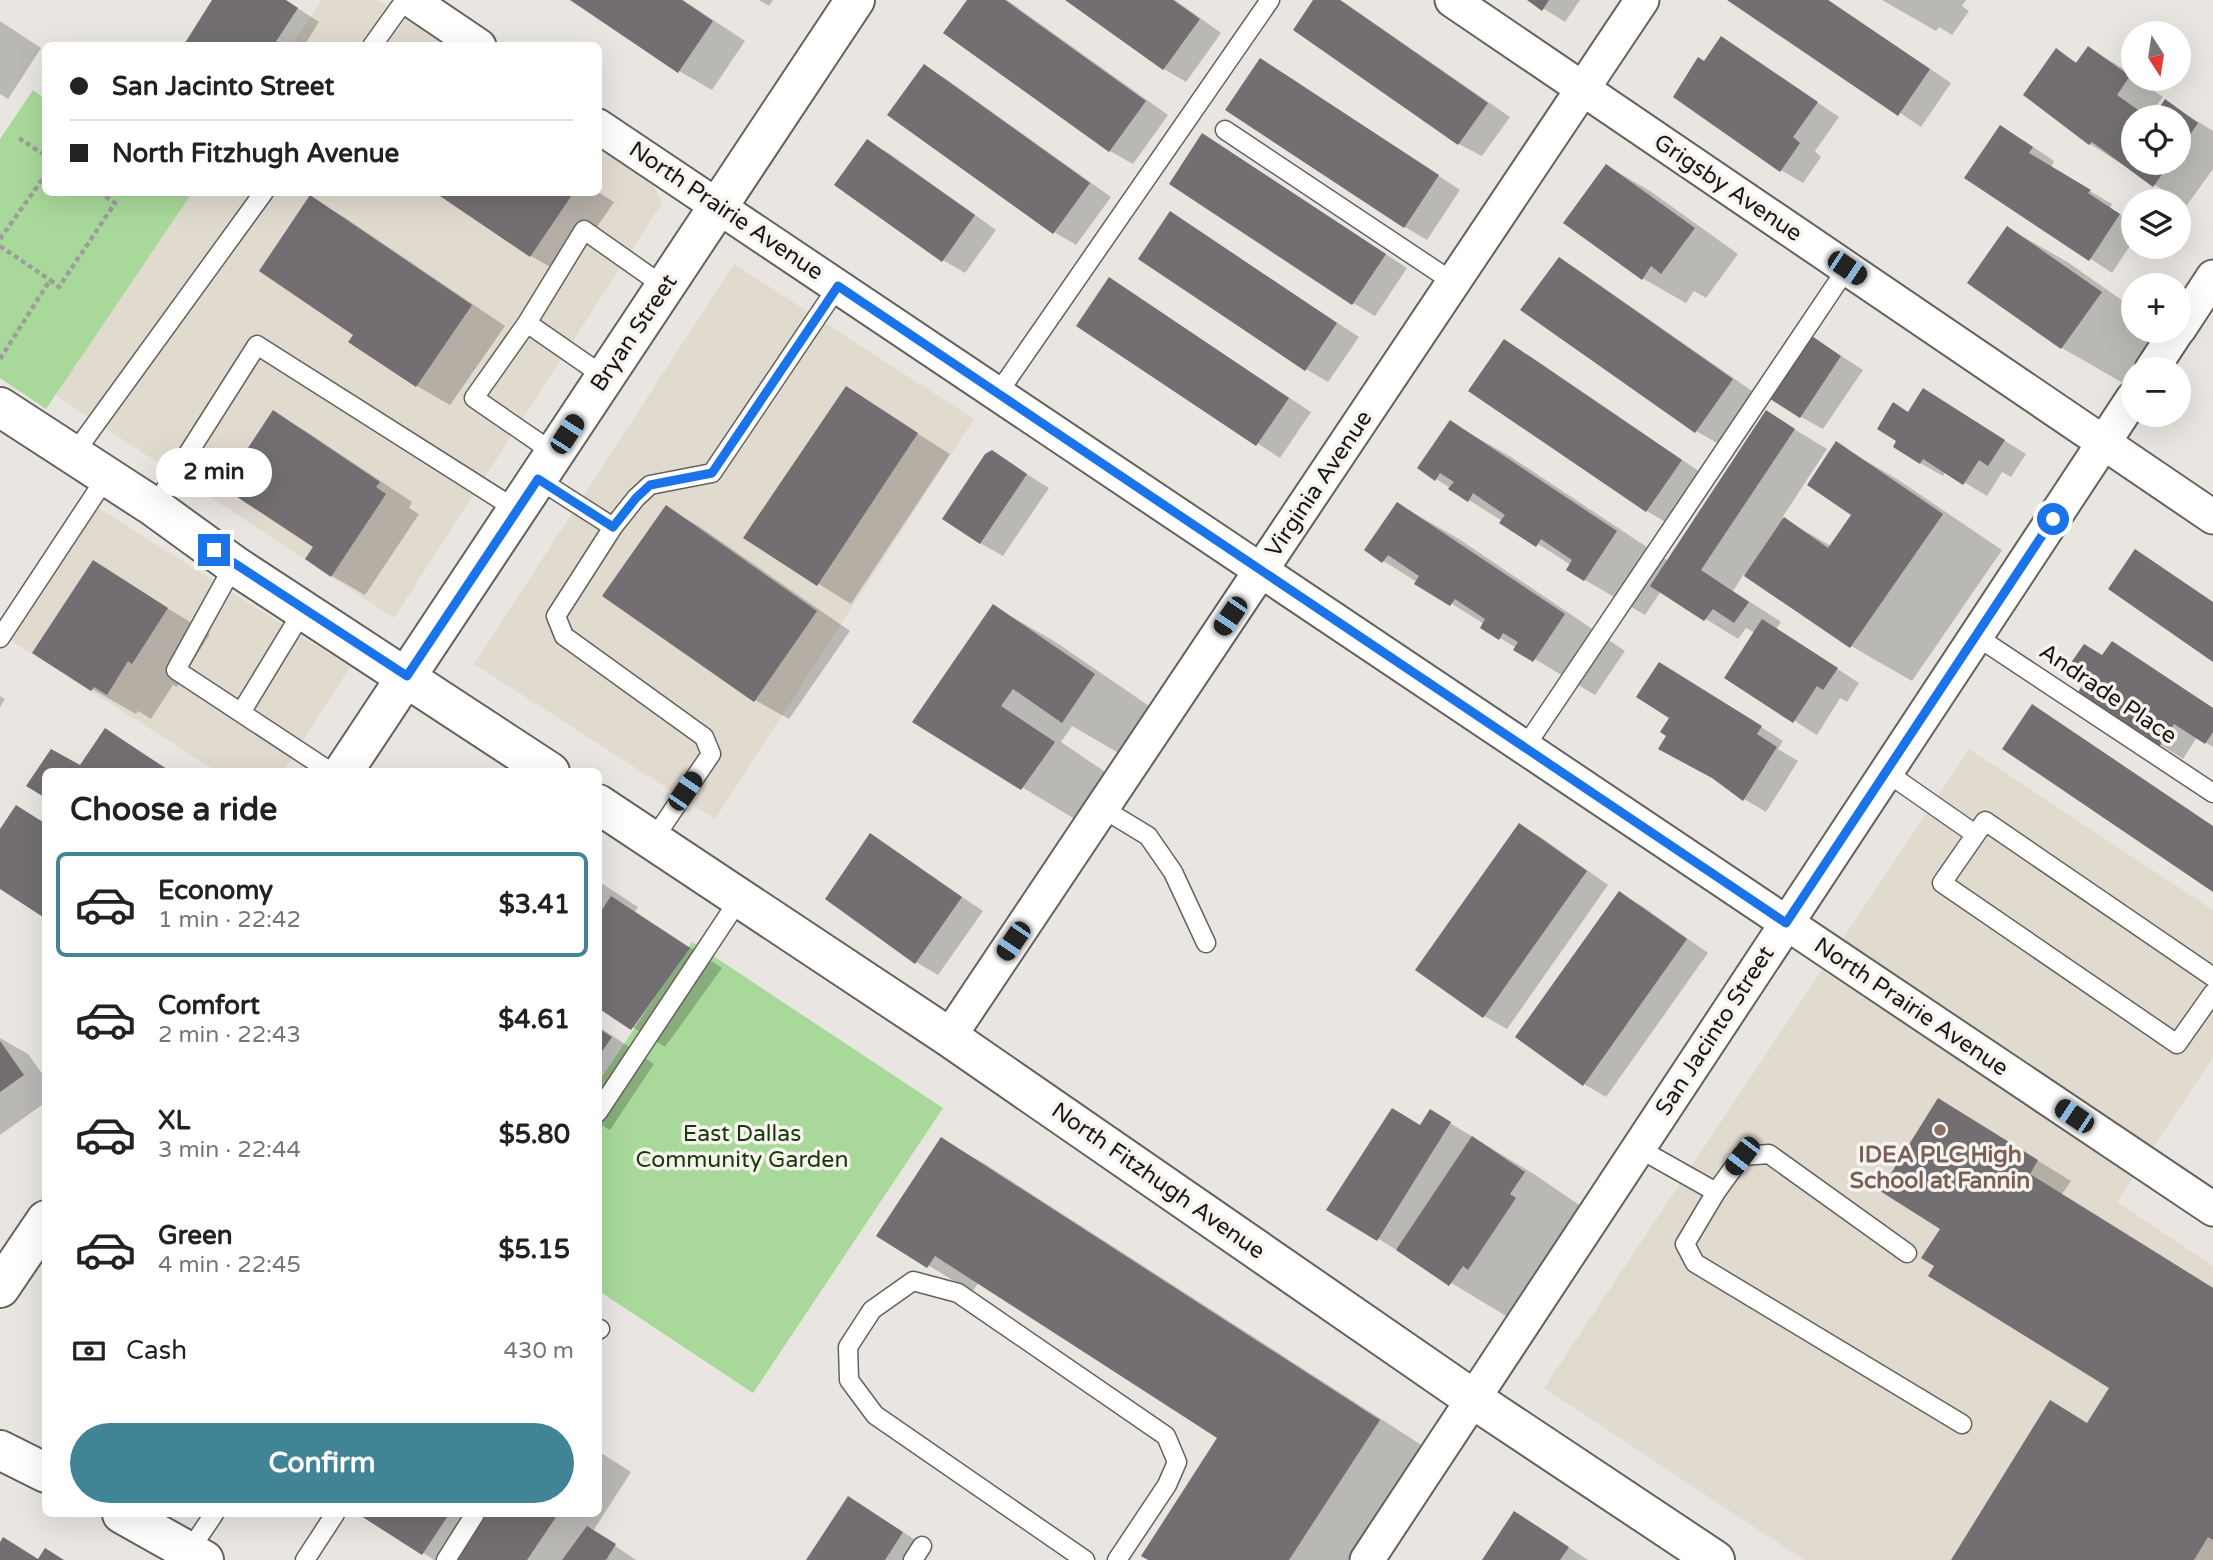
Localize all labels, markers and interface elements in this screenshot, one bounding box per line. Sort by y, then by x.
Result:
north arrow [2121,21,2191,91]
map controls [2121,21,2191,427]
text: San Jacinto Street [112,71,334,102]
button: locate [2121,105,2191,175]
street label: Grigsby Avenue [1649,128,1807,248]
street label: North Prairie Avenue [624,136,828,286]
text: North Fitzhugh Avenue [112,138,399,169]
button: layers [2121,189,2191,259]
car [1824,248,1871,288]
street label: Bryan Street [585,269,684,397]
button: + [2121,273,2191,343]
button: − [2121,357,2191,427]
street label: Virginia Avenue [1260,405,1378,563]
car [547,411,588,457]
callout: 2 min [156,448,272,498]
text: 2 min [183,458,245,486]
route start [2037,503,2069,535]
route end [198,534,230,566]
car [1210,593,1251,639]
street label: Andrade Place [2034,638,2182,750]
car [665,768,706,814]
text: Choose a ride [70,791,277,829]
icon: car [74,873,137,936]
text: Economy [158,875,273,906]
text: $3.41 [499,889,570,920]
text: 1 min · 22:42 [158,906,301,934]
car [993,918,1034,964]
street label: North Prairie Avenue [1809,932,2013,1082]
street label: San Jacinto Street [1650,941,1780,1121]
icon: car [74,988,137,1051]
text: Comfort [158,990,260,1021]
text: $4.61 [498,1004,570,1035]
text: 2 min · 22:43 [158,1021,301,1049]
car [2051,1096,2098,1136]
street label: North Fitzhugh Avenue [1046,1097,1270,1265]
icon: car [74,1103,137,1166]
text: XL [158,1105,190,1136]
text: $5.80 [499,1119,570,1150]
park label: East Dallas Community Garden [636,1120,848,1174]
marker: IDEA PLC High School at Fannin [1932,1122,1948,1138]
car [1721,1133,1764,1179]
text: 3 min · 22:44 [158,1136,301,1164]
place label: IDEA PLC High School at Fannin [1850,1141,2030,1195]
icon: car [74,1218,137,1281]
text: Green [158,1220,233,1251]
text: $5.15 [498,1234,570,1265]
text: 4 min · 22:45 [158,1251,301,1279]
icon: cash [70,1332,108,1370]
text: Cash [126,1335,187,1366]
text: 430 m [504,1337,574,1365]
button: Confirm [70,1423,574,1503]

